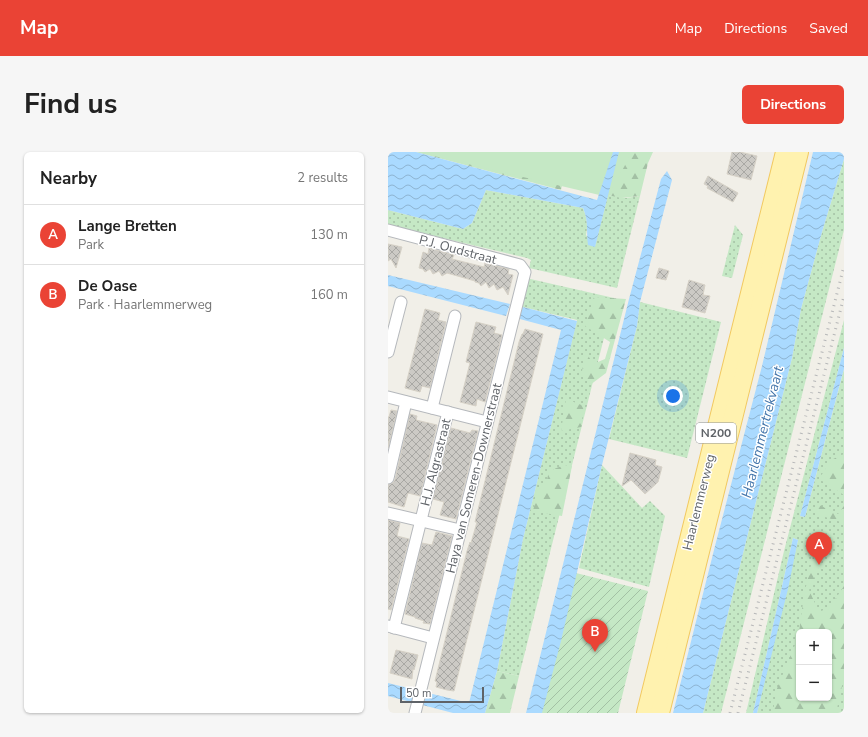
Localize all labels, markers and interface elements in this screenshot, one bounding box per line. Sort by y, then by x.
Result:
text: Map [20,15,58,41]
text: Map [675,19,702,38]
text: Directions [724,19,787,38]
text: Saved [809,19,848,38]
text: Find us [24,85,118,123]
button: Directions [742,85,844,124]
text: Nearby [40,167,97,190]
text: 2 results [297,169,348,187]
text: Lange Bretten [78,216,177,236]
text: A [48,226,58,244]
text: 130 m [310,226,348,244]
street label: P.J. Oudstraat [417,231,499,269]
text: Park [78,236,104,254]
text: De Oase [78,276,137,296]
text: B [49,286,57,304]
text: 160 m [310,286,348,304]
text: Park · Haarlemmerweg [78,296,212,314]
water label: Haarlemmertrekvaart [737,363,788,500]
street label: Haya van Someren-Downerstraat [442,381,506,575]
your location [663,386,683,406]
street label: H.J. Algrastraat [416,416,456,508]
road number: N200 [696,423,736,443]
street label: Haarlemmerweg [678,452,720,552]
pin: A [806,532,832,565]
pin: B [582,619,608,652]
map controls [796,629,832,701]
button: + [796,629,832,665]
button: − [796,665,832,701]
scale bar [400,685,484,704]
text: 50 m [406,686,431,701]

